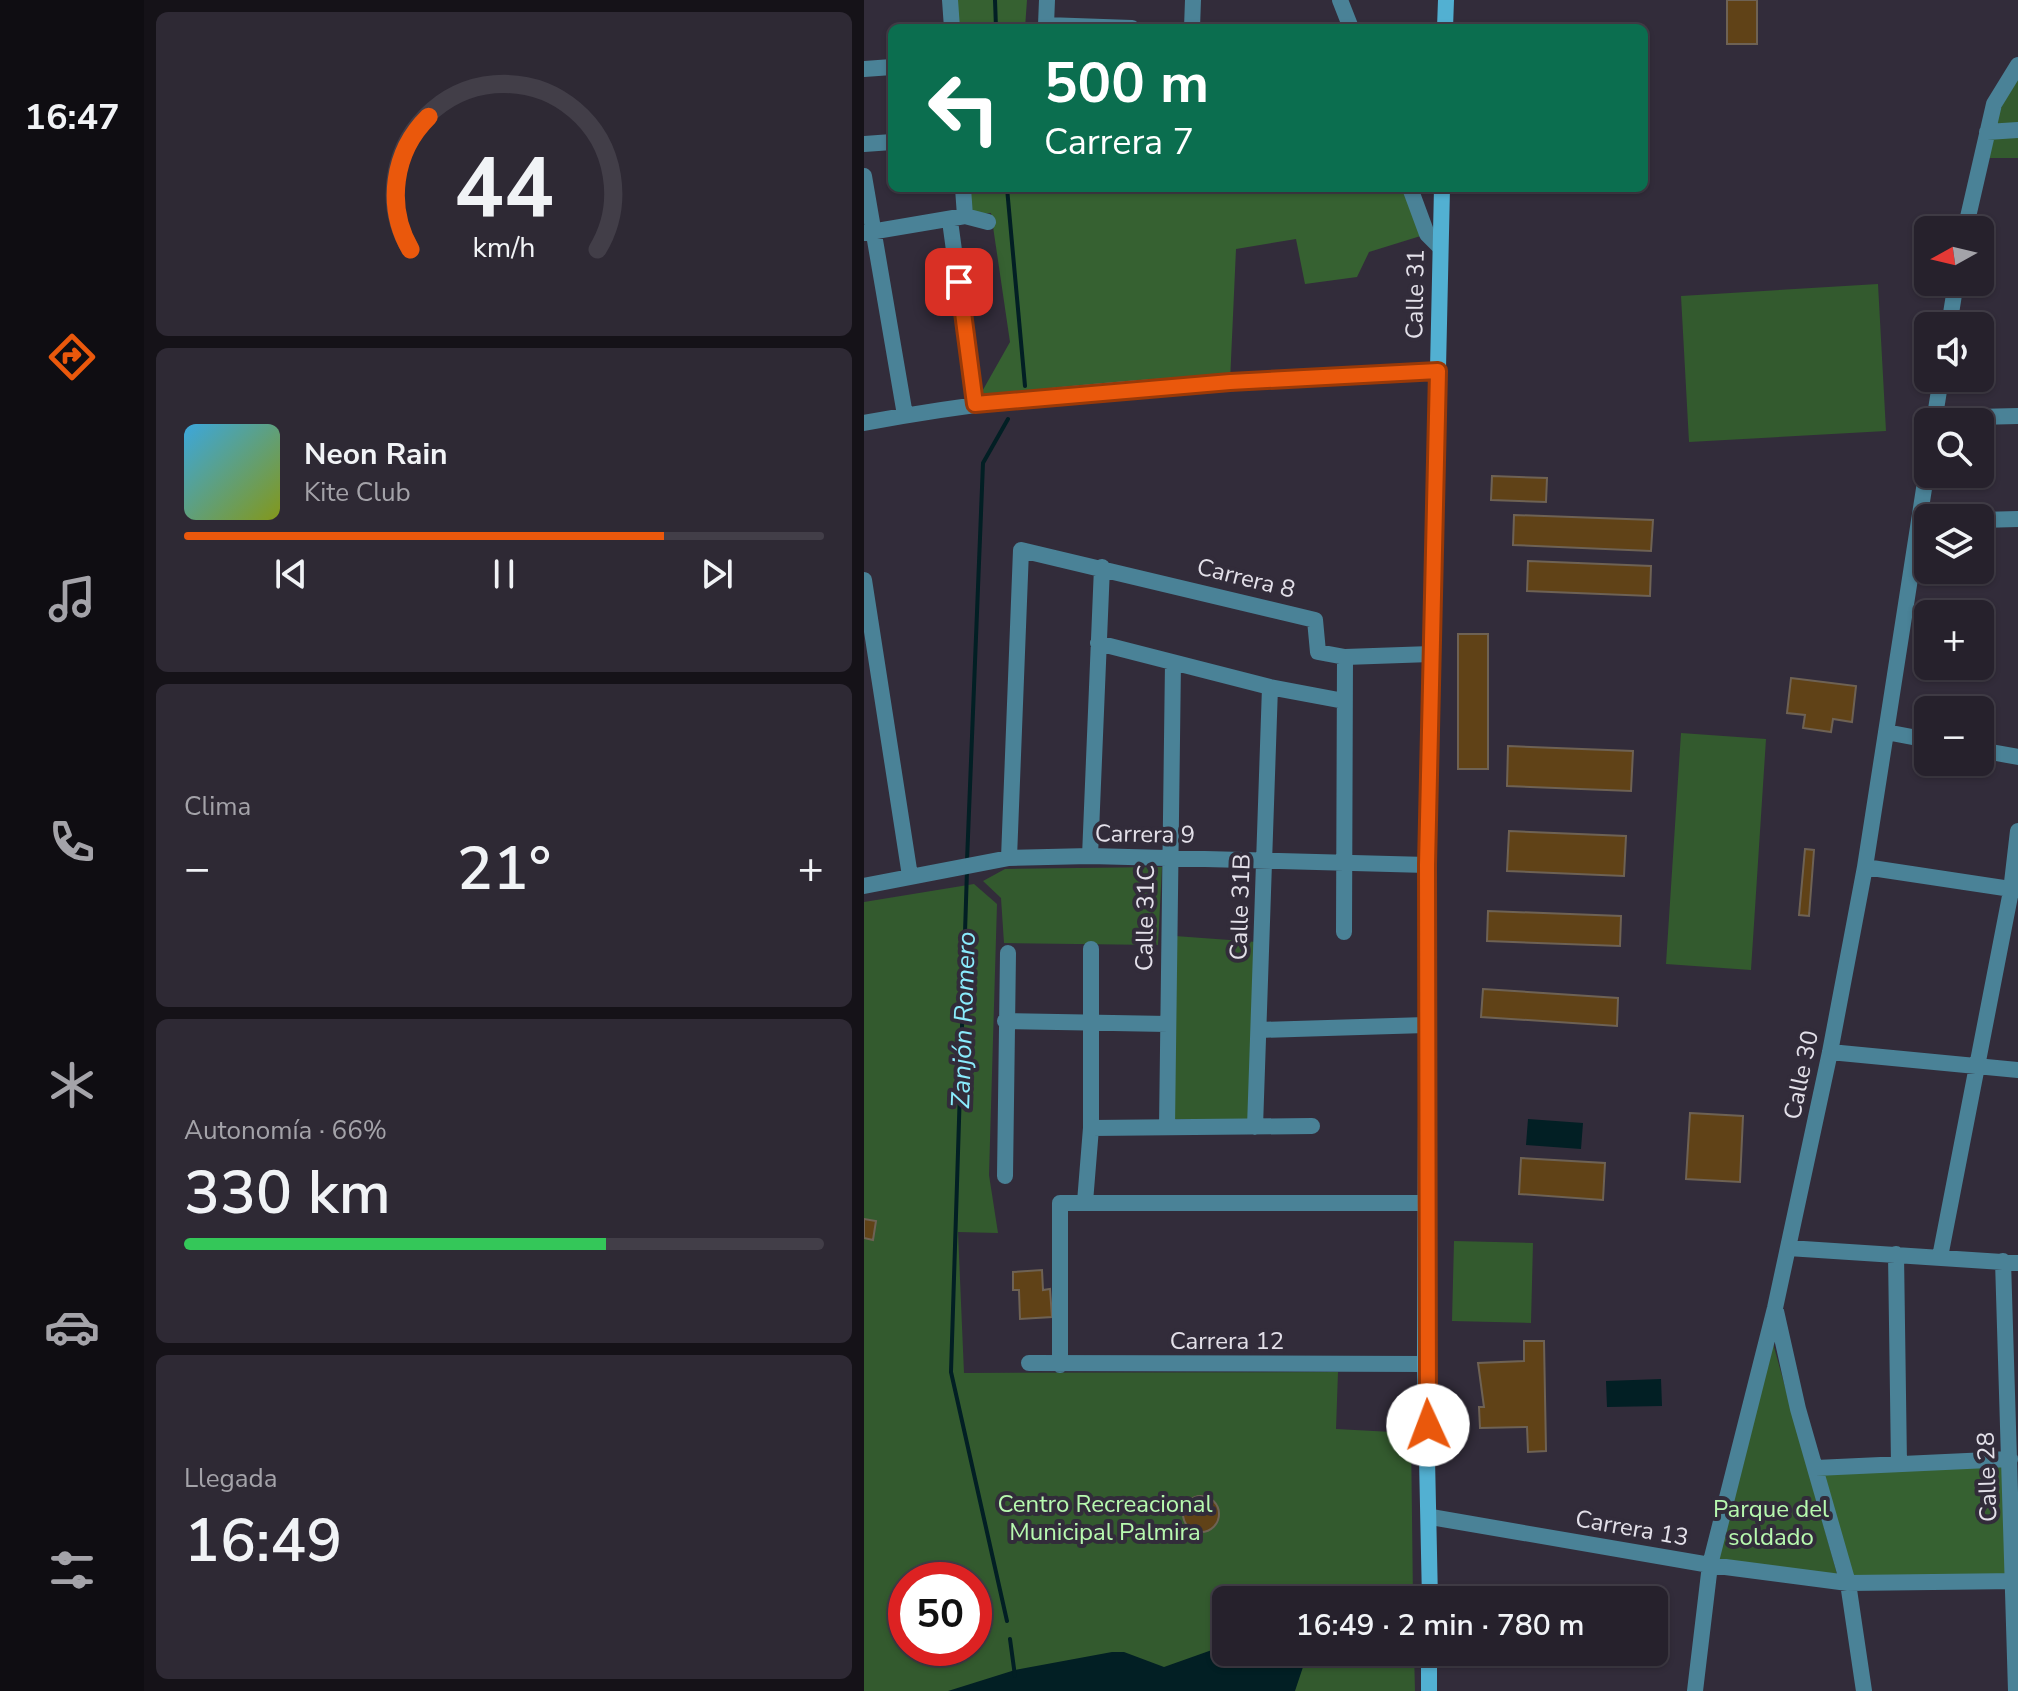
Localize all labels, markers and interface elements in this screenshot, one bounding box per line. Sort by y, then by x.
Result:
text: 500 m [1044,45,1209,122]
icon: left [912,56,1016,160]
text: 16:47 [24,93,120,142]
text: Carrera 7 [1044,118,1194,167]
text: 44 [454,131,554,244]
north arrow [1914,216,1994,296]
map controls [1914,216,1994,776]
text: km/h [473,228,535,267]
pin [925,248,993,316]
street label: Calle 31 [1398,249,1432,339]
icon: arrive [937,260,981,304]
button: sound [1914,312,1994,392]
icon: directions [44,329,100,385]
button: search [1914,408,1994,488]
text: Neon Rain [304,434,448,475]
text: Kite Club [304,475,411,510]
button: layers [1914,504,1994,584]
street label: Carrera 8 [1194,550,1298,606]
icon: previous [269,552,313,596]
icon: pause [482,552,526,596]
icon: next [695,552,739,596]
icon: music [44,571,100,627]
button: + [1914,600,1994,680]
button: − [1914,696,1994,776]
text: Clima [184,789,251,824]
icon: phone [44,814,100,870]
street label: Carrera 9 [1095,817,1195,851]
text: 21° [457,828,551,910]
text: − [184,839,210,899]
text: + [798,839,824,899]
street label: Calle 31B [1222,853,1258,961]
street label: Calle 31C [1128,864,1162,972]
water label: Zanjón Romero [943,931,984,1109]
street label: Calle 30 [1776,1028,1826,1122]
icon: climate [44,1057,100,1113]
text: Autonomía · 66% [184,1113,387,1148]
text: 330 km [184,1152,391,1234]
icon: car [44,1299,100,1355]
street label: Carrera 12 [1170,1325,1284,1357]
position arrow [1386,1383,1470,1467]
street label: Calle 28 [1969,1431,2005,1523]
text: Llegada [184,1461,277,1496]
park label: Centro Recreacional Municipal Palmira [997,1488,1213,1548]
park label: Parque del soldado [1713,1493,1829,1553]
text: 16:49 [184,1500,342,1582]
street label: Carrera 13 [1573,1502,1691,1554]
icon: filters [44,1542,100,1598]
speed limit sign: 50 [888,1562,992,1666]
text: 16:49 · 2 min · 780 m [1295,1605,1585,1646]

